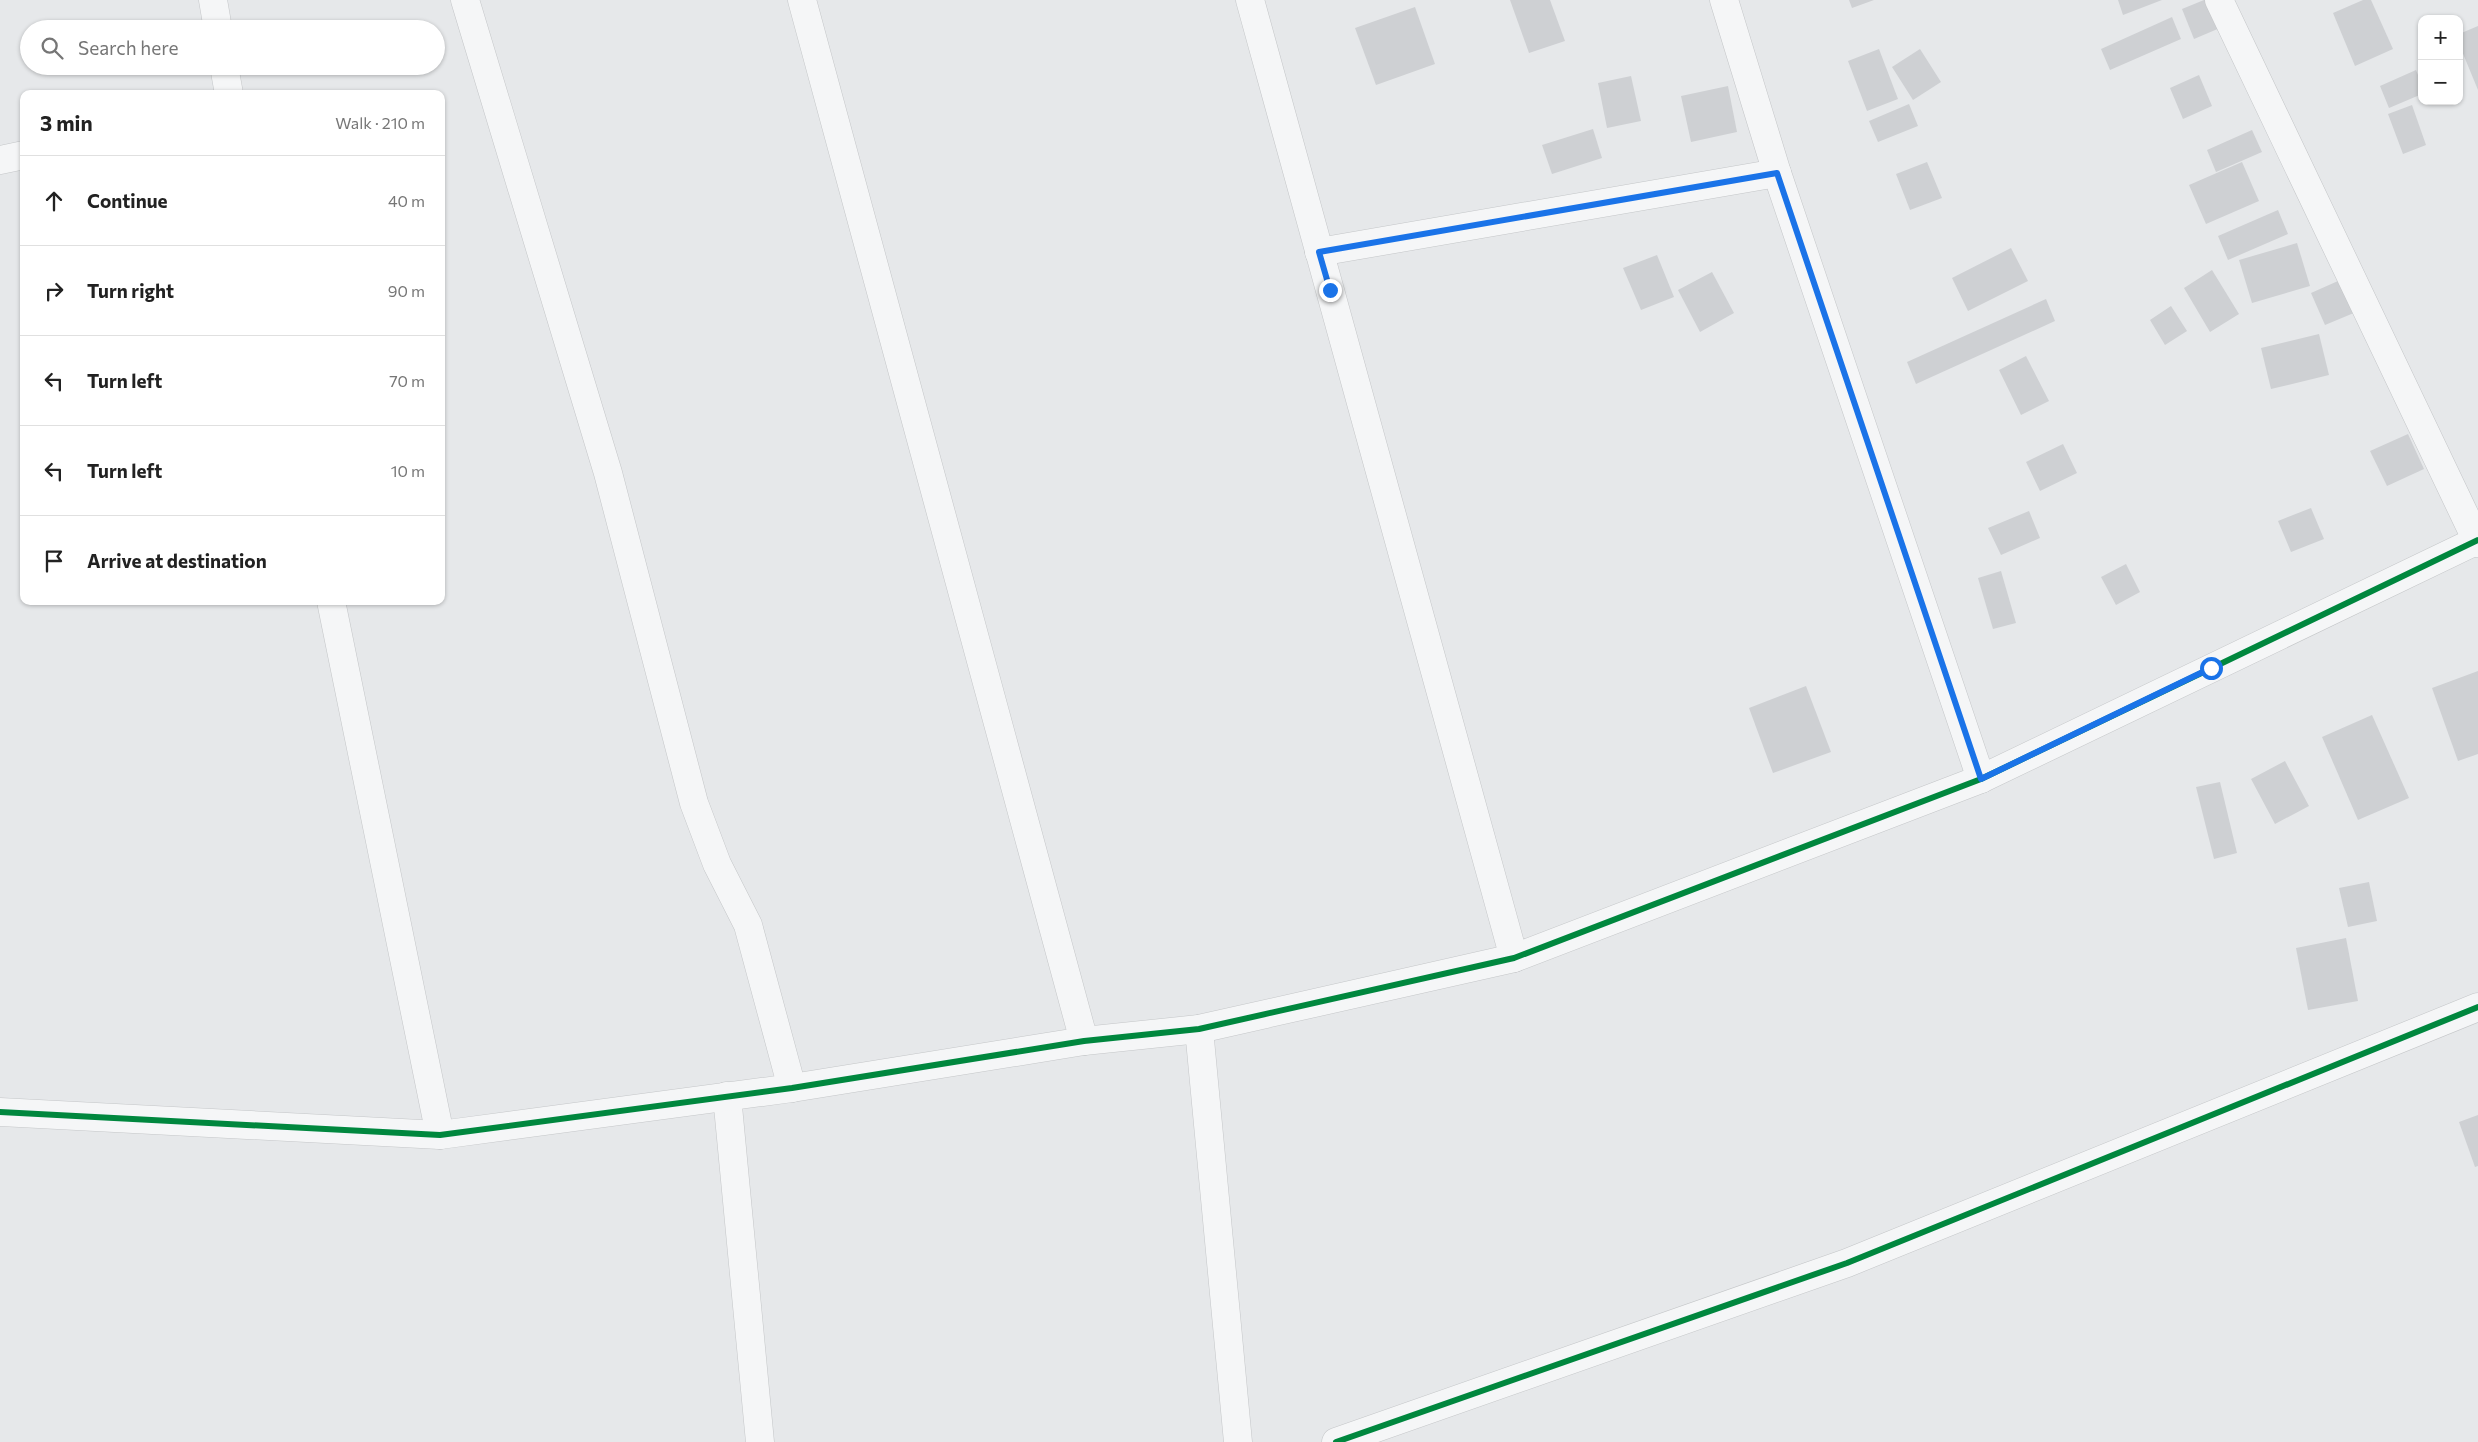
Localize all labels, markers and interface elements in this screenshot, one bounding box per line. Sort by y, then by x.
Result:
map controls [2418,15,2463,105]
button: + [2418,15,2463,60]
search box [20,20,445,75]
icon: search [38,34,66,62]
text: Search here [78,36,178,59]
button: − [2418,60,2463,105]
text: 3 min [40,110,93,135]
text: Walk · 210 m [335,113,425,132]
icon: ahead [40,187,68,215]
text: Continue [87,189,167,212]
text: 40 m [388,191,425,210]
icon: right [40,277,68,305]
text: Turn right [87,279,174,302]
route end [1319,279,1342,302]
text: 90 m [388,281,425,300]
icon: left [40,367,68,395]
text: Turn left [87,369,162,392]
text: 70 m [389,371,425,390]
icon: left [40,457,68,485]
text: Turn left [87,459,162,482]
text: 10 m [391,461,425,480]
icon: arrive [40,547,68,575]
text: Arrive at destination [87,549,267,572]
route start [2200,657,2223,680]

